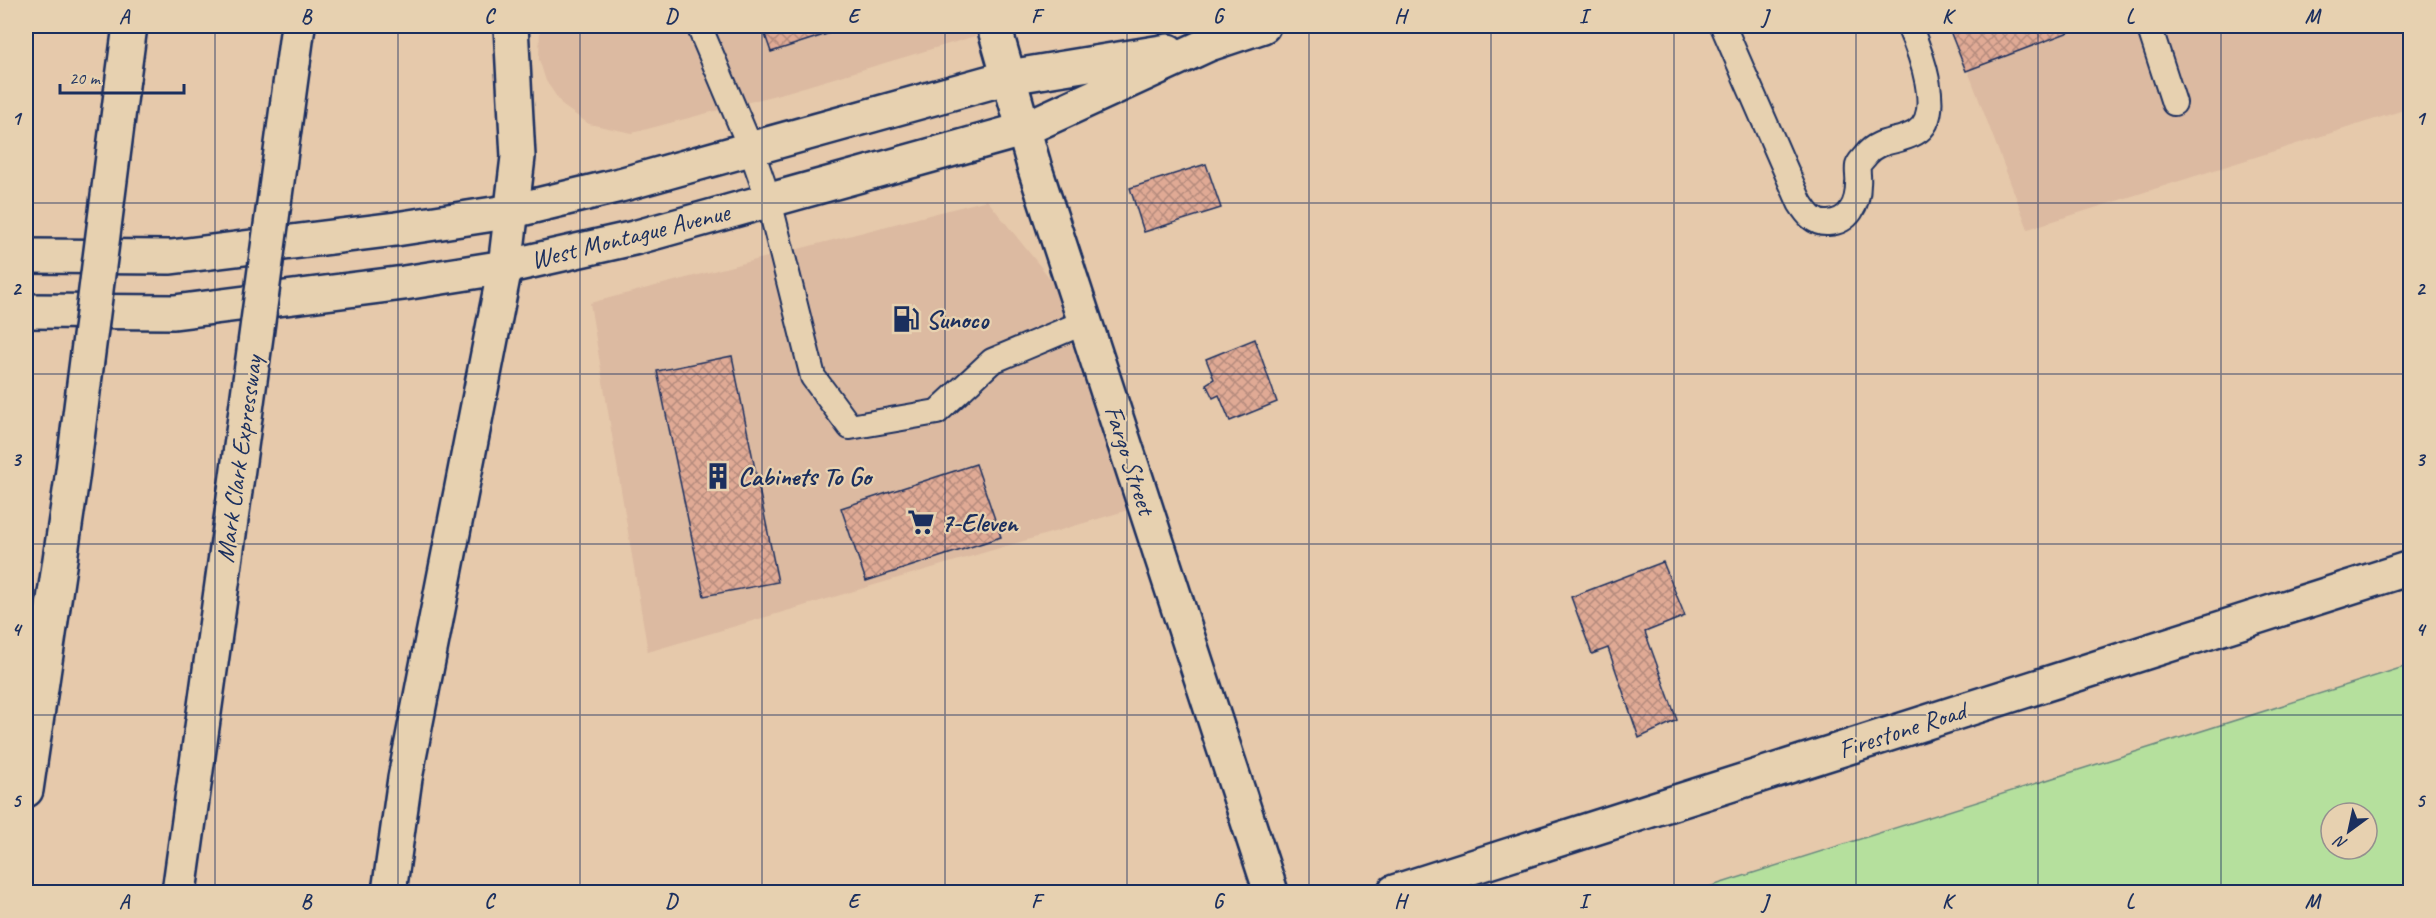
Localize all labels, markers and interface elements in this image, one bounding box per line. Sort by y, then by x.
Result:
text: A [119,4,131,29]
text: B [301,4,313,29]
text: C [484,4,496,29]
text: D [665,4,679,29]
text: E [848,4,862,29]
text: F [1031,4,1045,29]
text: G [1213,4,1226,29]
text: H [1394,4,1409,29]
text: I [1579,4,1592,29]
text: J [1760,4,1772,29]
text: K [1942,4,1956,29]
text: L [2126,4,2136,29]
text: M [2305,4,2322,29]
scale bar [60,57,184,95]
text: 20 m [69,67,102,89]
text: 1 [12,106,23,131]
text: 1 [2416,106,2427,131]
street label: West Montague Avenue [527,195,734,277]
text: 2 [12,276,23,301]
text: 2 [2416,276,2427,301]
place label: Sunoco [926,303,990,336]
fuel station icon: Sunoco [891,304,921,334]
street label: Mark Clark Expressway [208,351,270,565]
street label: Fargo Street [1097,401,1164,521]
text: 3 [12,447,23,472]
text: 3 [2416,447,2427,472]
place label: Cabinets To Go [738,460,874,493]
building icon: Cabinets To Go [703,461,733,491]
place label: 7-Eleven [941,506,1020,539]
supermarket icon: 7-Eleven [906,507,936,537]
text: 4 [12,617,24,642]
text: 4 [2416,617,2428,642]
street label: Firestone Road [1834,693,1973,766]
text: 5 [12,788,23,813]
text: 5 [2416,788,2427,813]
north arrow [2319,801,2379,861]
text: N [2329,830,2351,854]
text: A [119,889,131,914]
text: B [301,889,313,914]
text: C [484,889,496,914]
text: D [665,889,679,914]
text: E [848,889,862,914]
text: F [1031,889,1045,914]
text: G [1213,889,1226,914]
text: H [1394,889,1409,914]
text: I [1579,889,1592,914]
text: J [1760,889,1772,914]
text: K [1942,889,1956,914]
text: L [2126,889,2136,914]
text: M [2305,889,2322,914]

